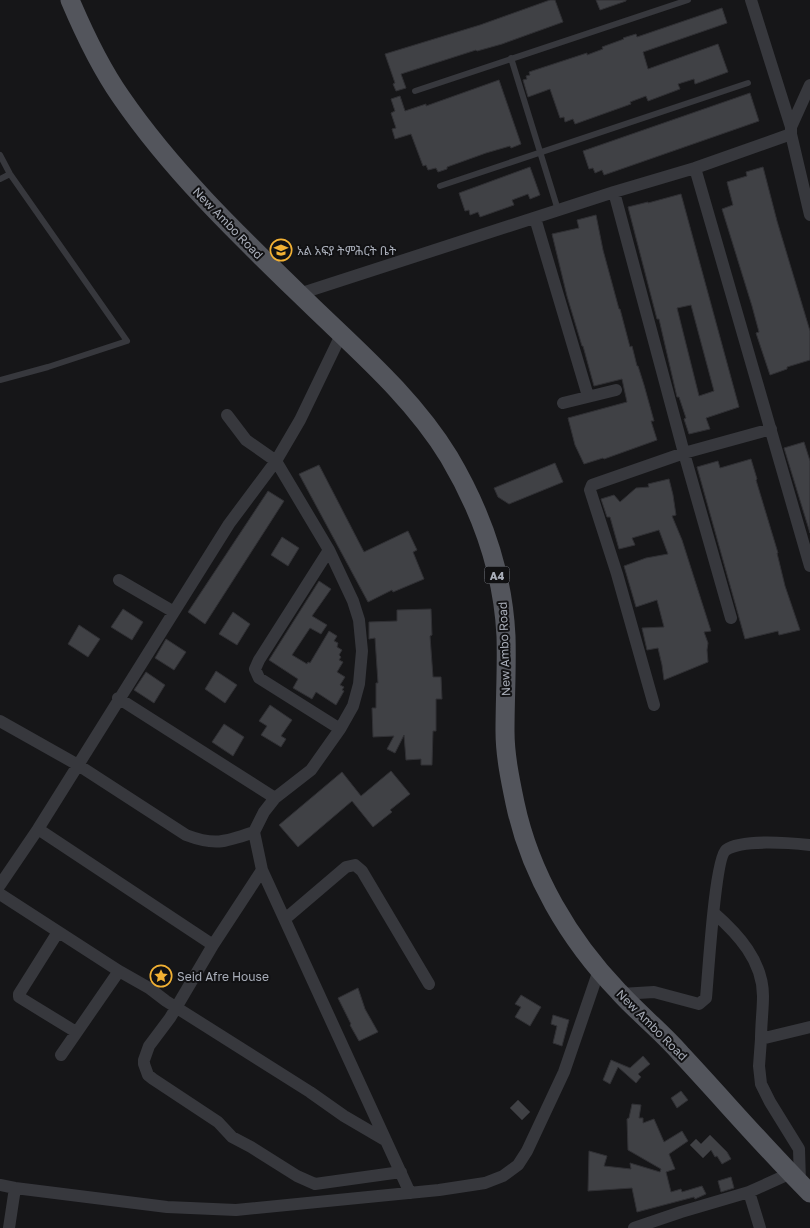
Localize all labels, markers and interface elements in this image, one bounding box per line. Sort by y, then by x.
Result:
street label: New Ambo Road [190,184,266,262]
school or university icon: አል አፍያ ትምሕርት ቤት [269,238,293,262]
place label: አል አፍያ ትምሕርት ቤት [297,243,397,258]
road number: A4 [484,566,510,584]
street label: New Ambo Road [495,602,513,696]
place icon: Seid Afre House [149,964,173,988]
place label: Seid Afre House [177,969,269,984]
street label: New Ambo Road [613,986,691,1064]

